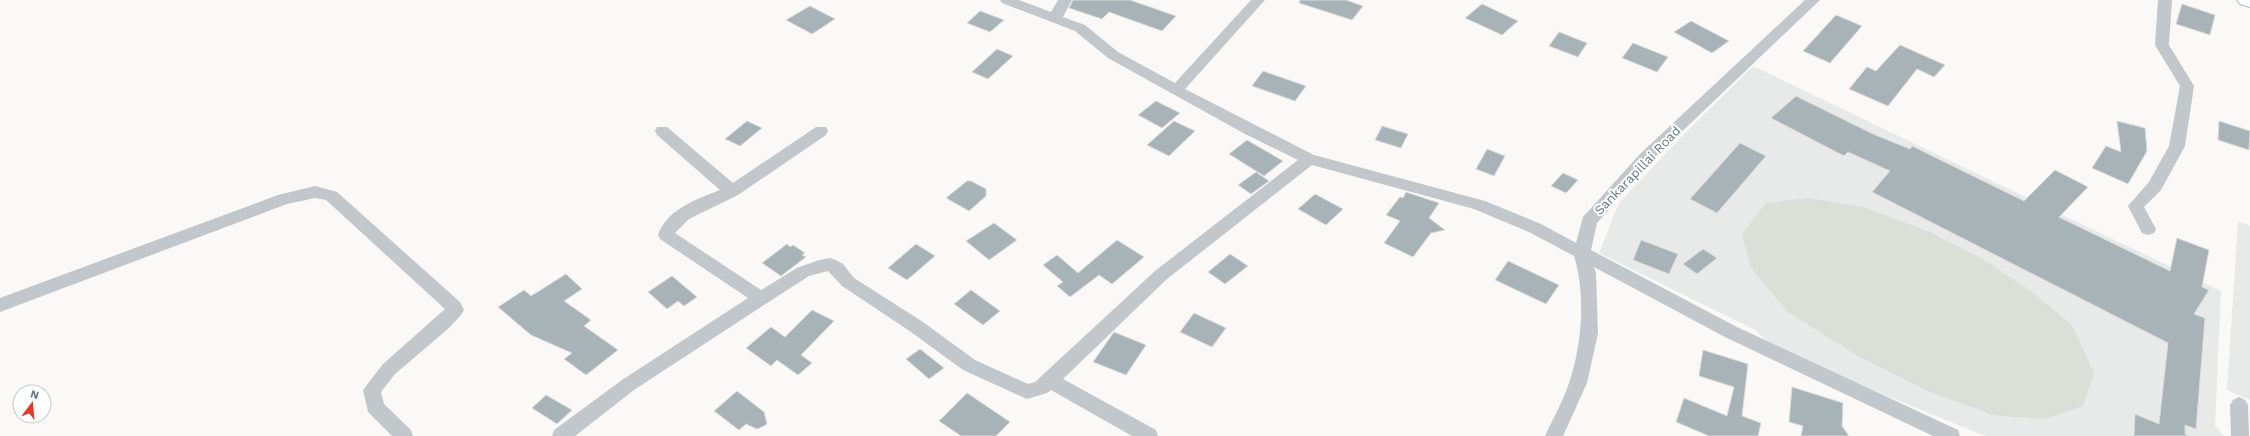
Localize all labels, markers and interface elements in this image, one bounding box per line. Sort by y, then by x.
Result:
street label: Sankarapillai Road [1591,123,1683,218]
north arrow [12,384,52,424]
text: N [29,387,40,402]

